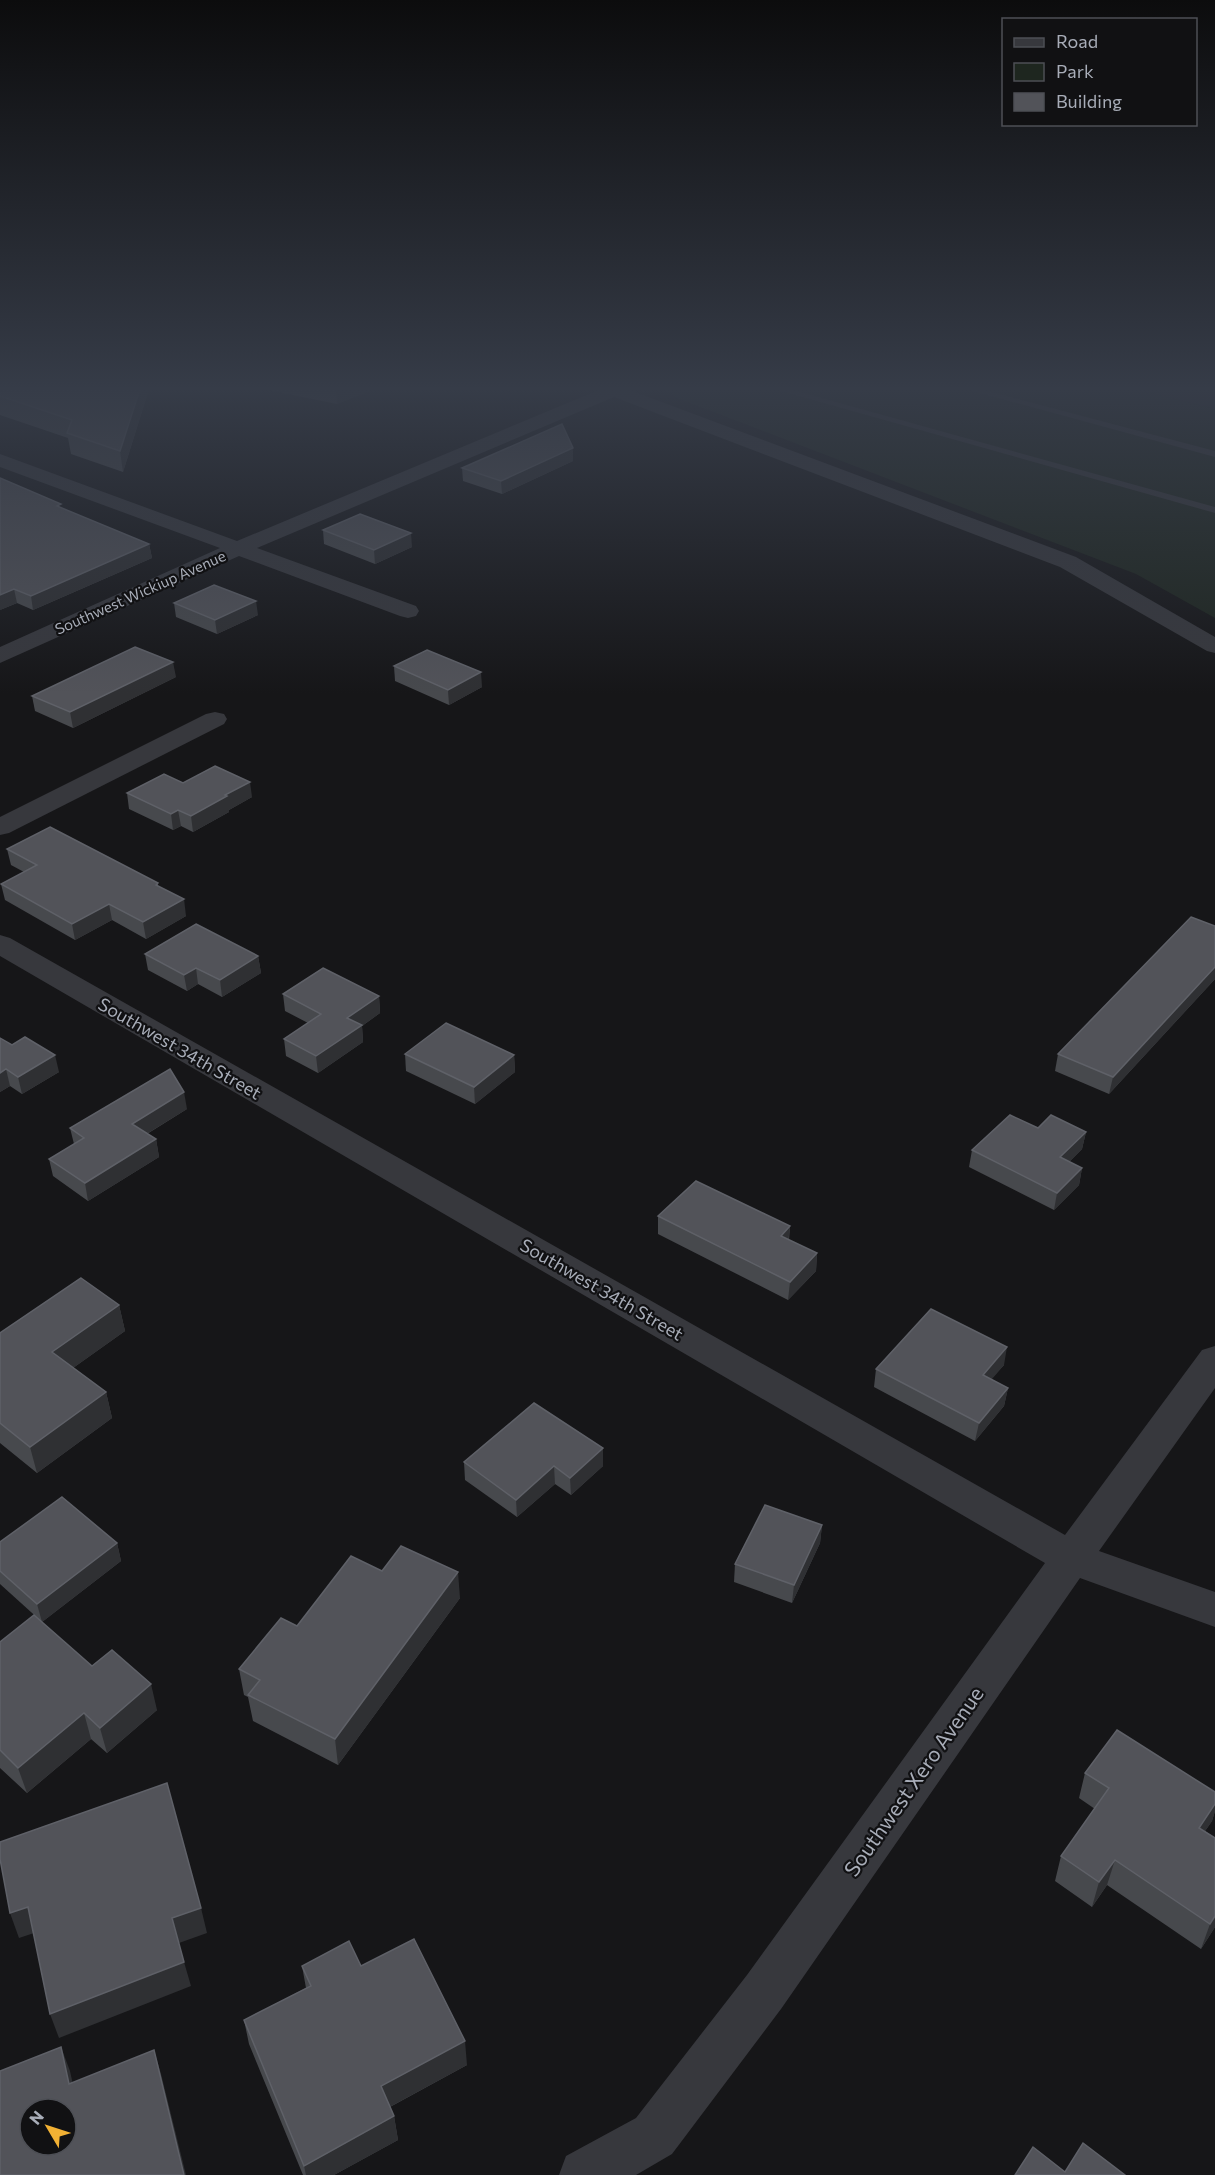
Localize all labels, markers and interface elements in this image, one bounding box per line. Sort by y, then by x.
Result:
legend [1002,18,1197,126]
text: Road [1056,30,1098,52]
text: Park [1056,60,1094,82]
text: Building [1056,90,1122,112]
street label: Southwest Wickiup Avenue [52,546,228,638]
street label: Southwest 34th Street [95,992,265,1104]
street label: Southwest 34th Street [517,1233,687,1345]
street label: Southwest Xero Avenue [838,1681,988,1881]
north arrow [18,2097,78,2157]
text: N [25,2107,47,2128]

